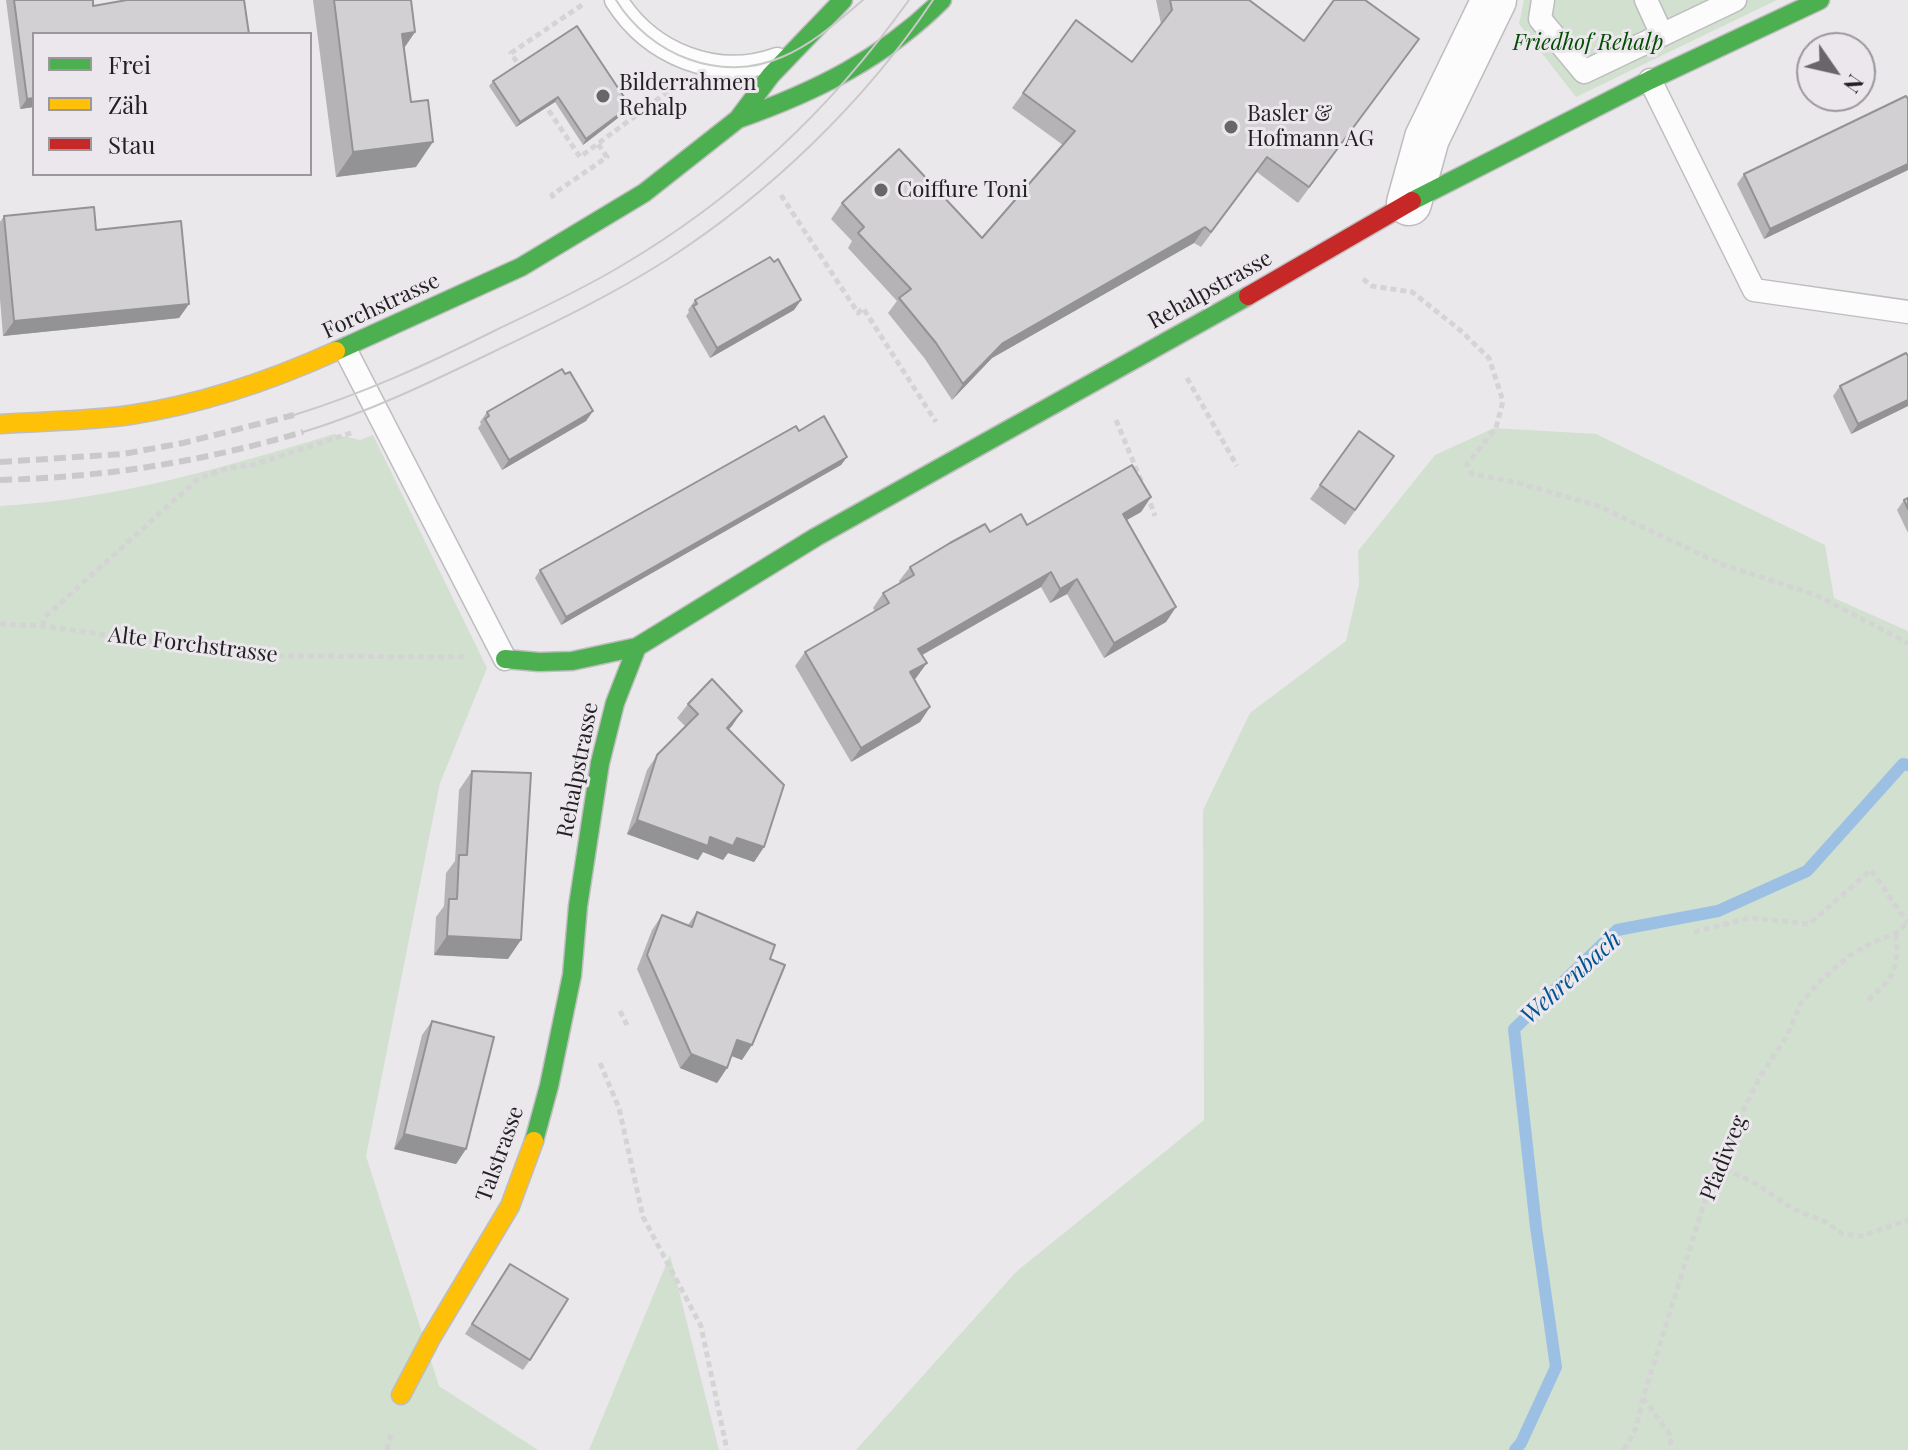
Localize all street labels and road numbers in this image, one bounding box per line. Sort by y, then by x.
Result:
street label: Rehalpstrasse [1143,245,1277,335]
street label: Forchstrasse [318,267,444,345]
street label: Alte Forchstrasse [107,621,279,669]
street label: Rehalpstrasse [552,700,604,840]
street label: Talstrasse [471,1103,529,1205]
street label: Pfadiweg [1695,1112,1753,1204]

